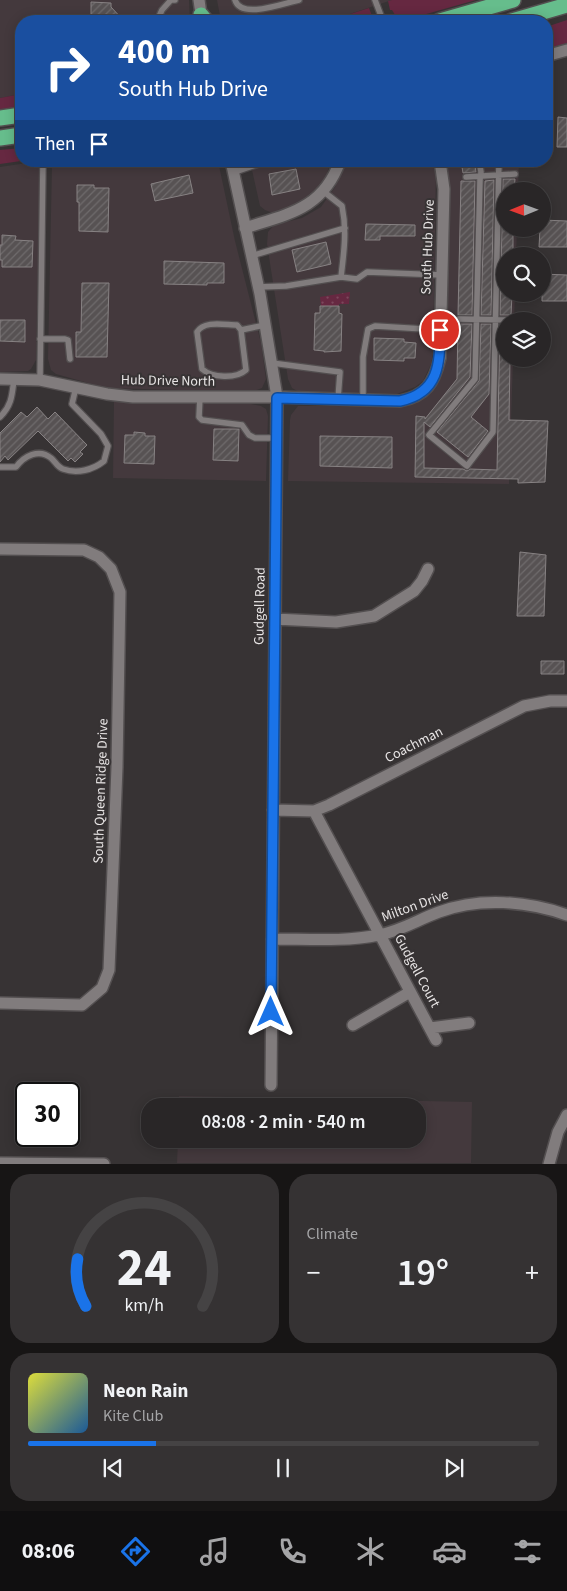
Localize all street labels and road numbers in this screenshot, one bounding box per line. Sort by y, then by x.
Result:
street label: South Hub Drive [416,199,440,295]
street label: Hub Drive North [121,370,215,392]
street label: Gudgell Road [249,567,271,645]
street label: South Queen Ridge Drive [88,718,114,864]
street label: Coachman [381,722,447,768]
street label: Milton Drive [379,885,451,927]
street label: Gudgell Court [389,931,445,1011]

